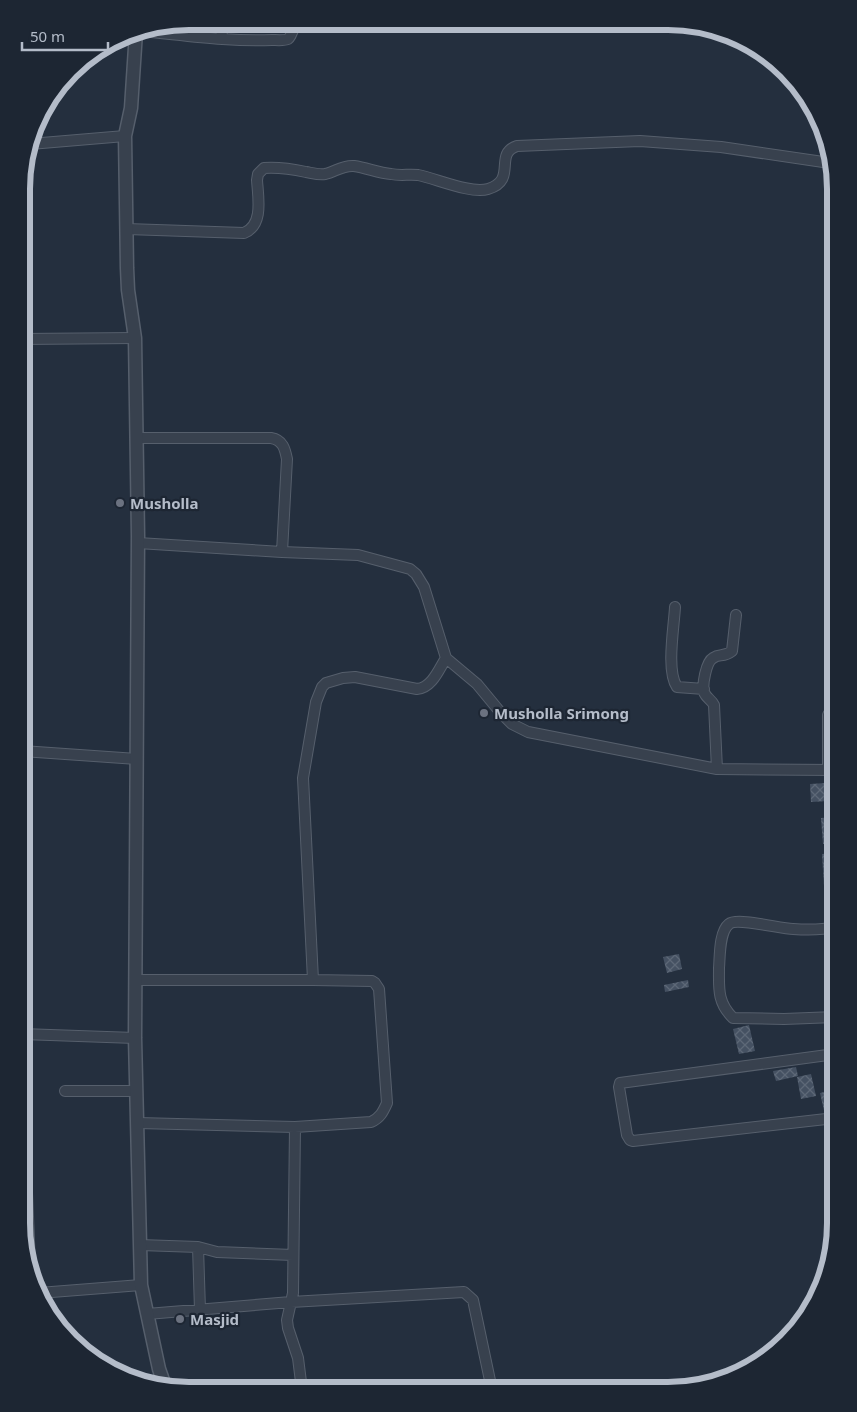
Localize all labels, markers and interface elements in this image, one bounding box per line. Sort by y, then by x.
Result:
scale bar [22,20,109,52]
text: 50 m [30,26,65,46]
place label: Musholla [130,493,198,513]
marker: Musholla [114,497,126,509]
place label: Musholla Srimong [494,703,629,723]
marker: Musholla Srimong [478,707,490,719]
place label: Masjid [190,1309,239,1329]
marker: Masjid [174,1313,186,1325]

